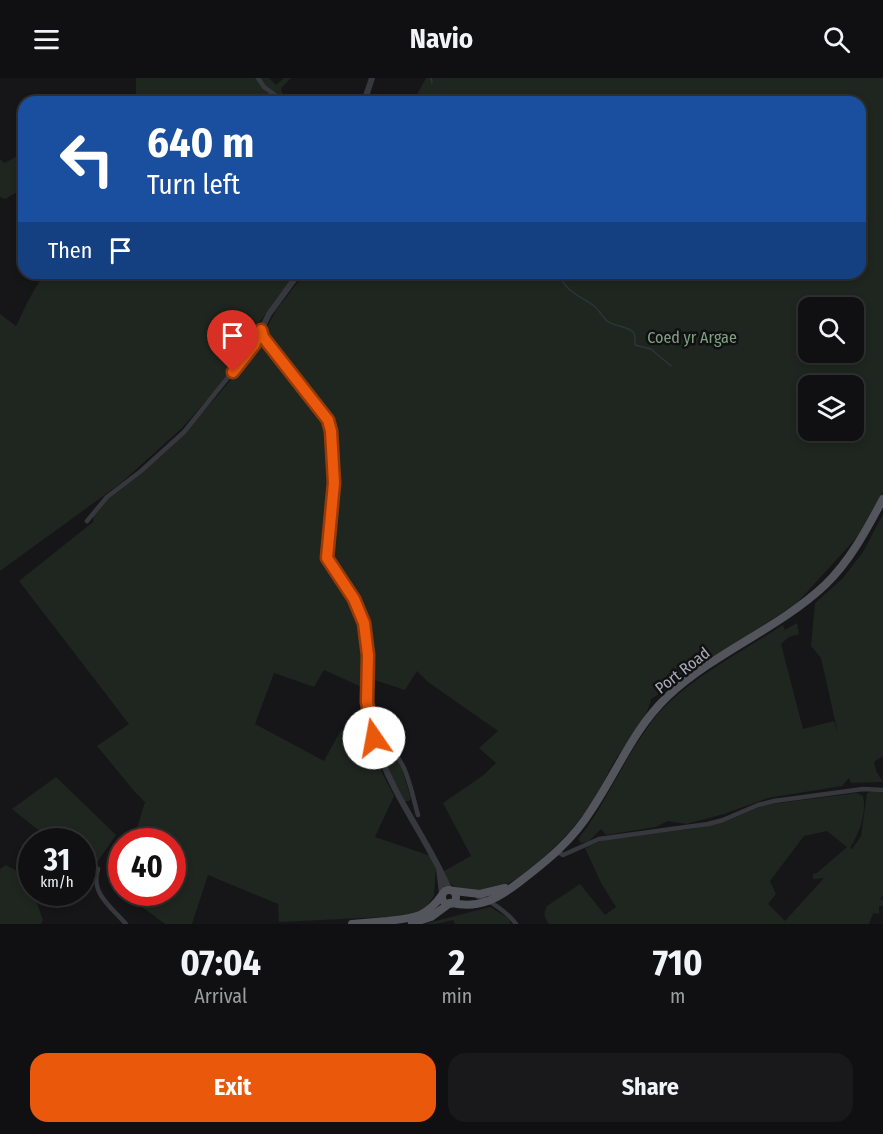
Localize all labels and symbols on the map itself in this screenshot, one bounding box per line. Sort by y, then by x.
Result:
pin [207,310,258,372]
park label: Coed yr Argae [647,328,737,347]
street label: Port Road [651,643,713,698]
position arrow [342,706,406,770]
speed limit sign: 40 [108,828,186,906]

